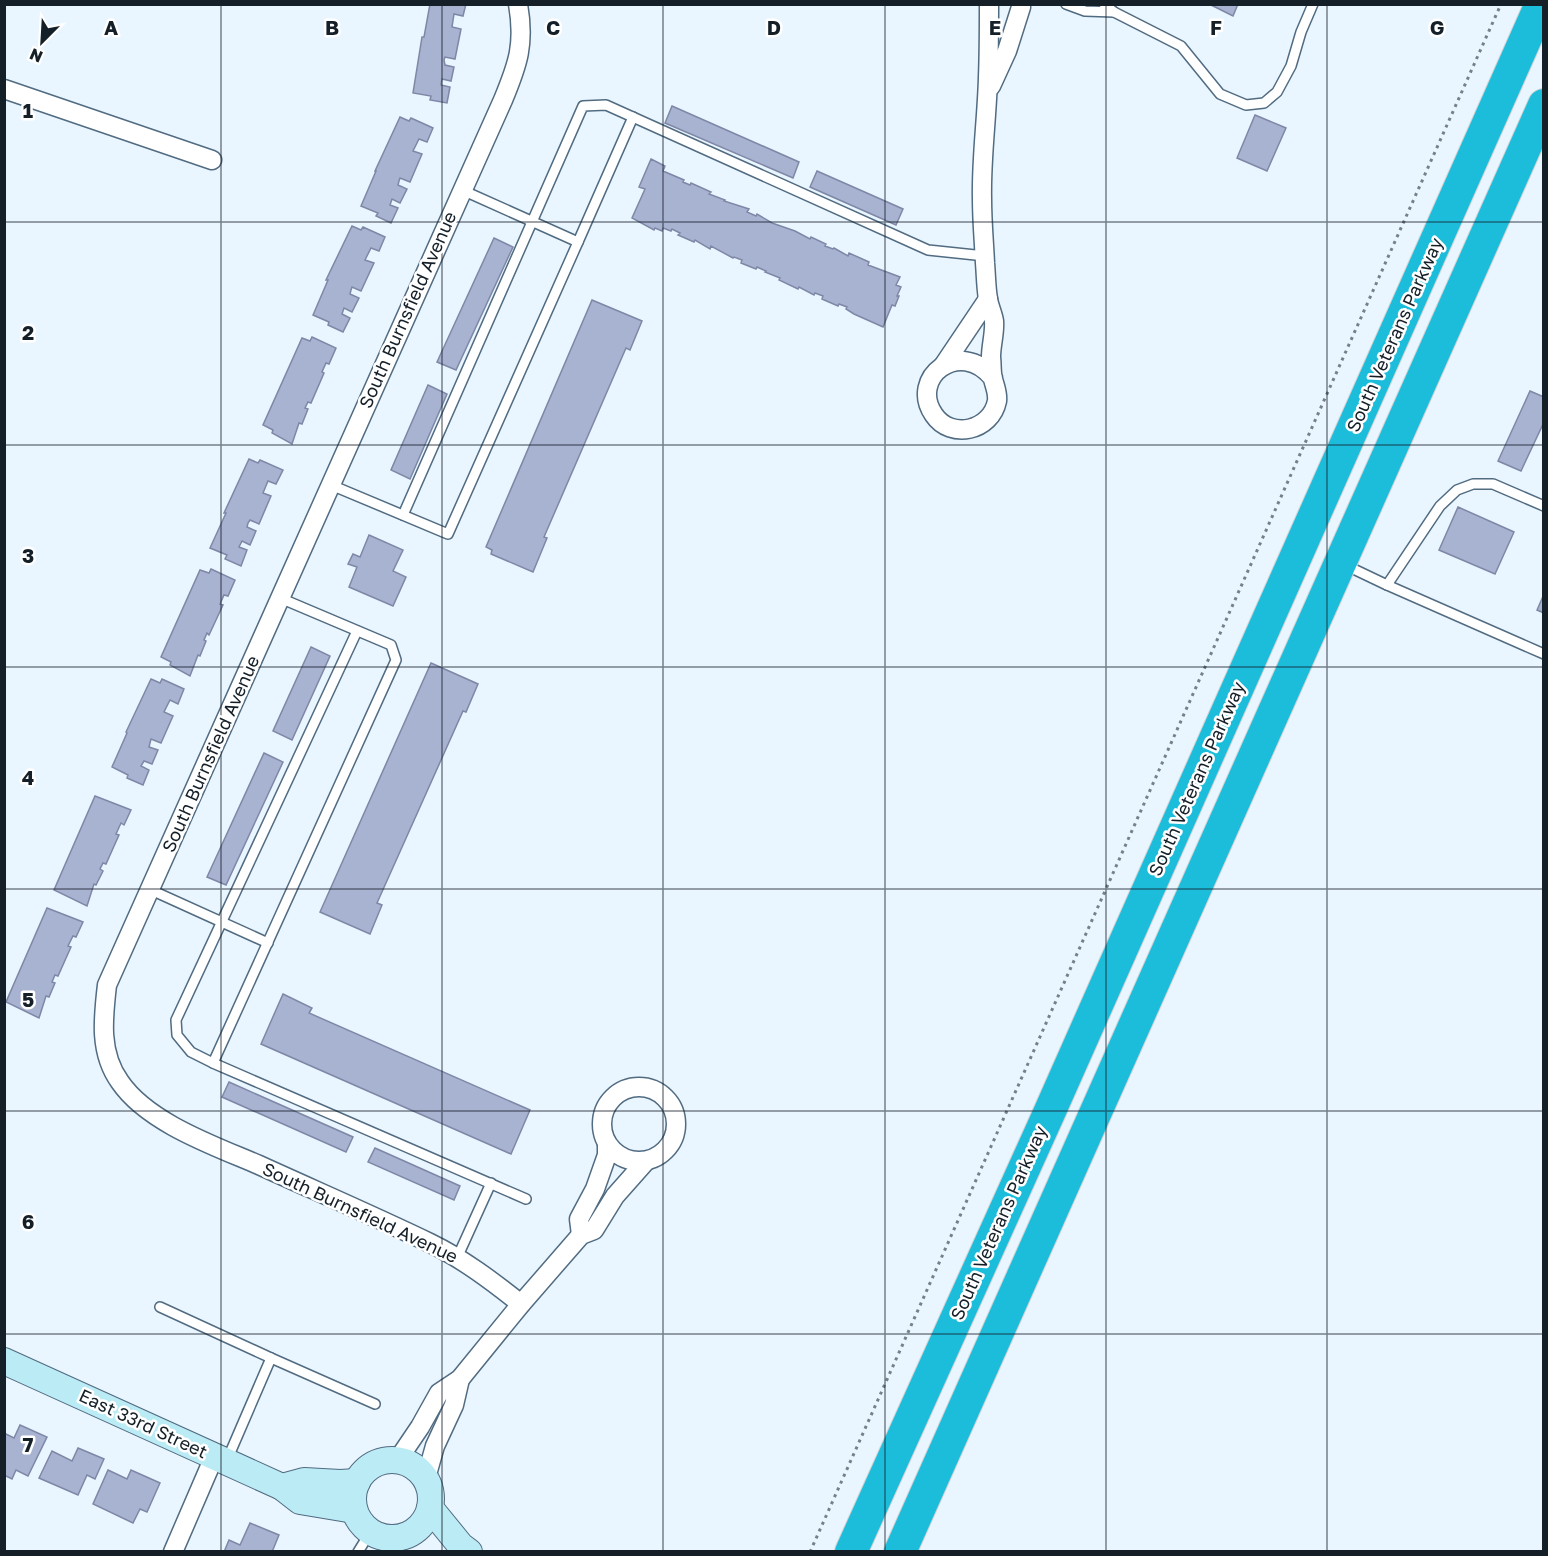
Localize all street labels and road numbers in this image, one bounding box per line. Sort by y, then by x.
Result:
street label: South Burnsfield Avenue [354,208,460,411]
street label: South Veterans Parkway [1341,234,1447,435]
street label: South Burnsfield Avenue [157,652,263,855]
street label: South Veterans Parkway [1143,678,1249,879]
street label: South Veterans Parkway [945,1122,1051,1323]
street label: South Burnsfield Avenue [259,1157,462,1267]
street label: East 33rd Street [76,1384,211,1462]

